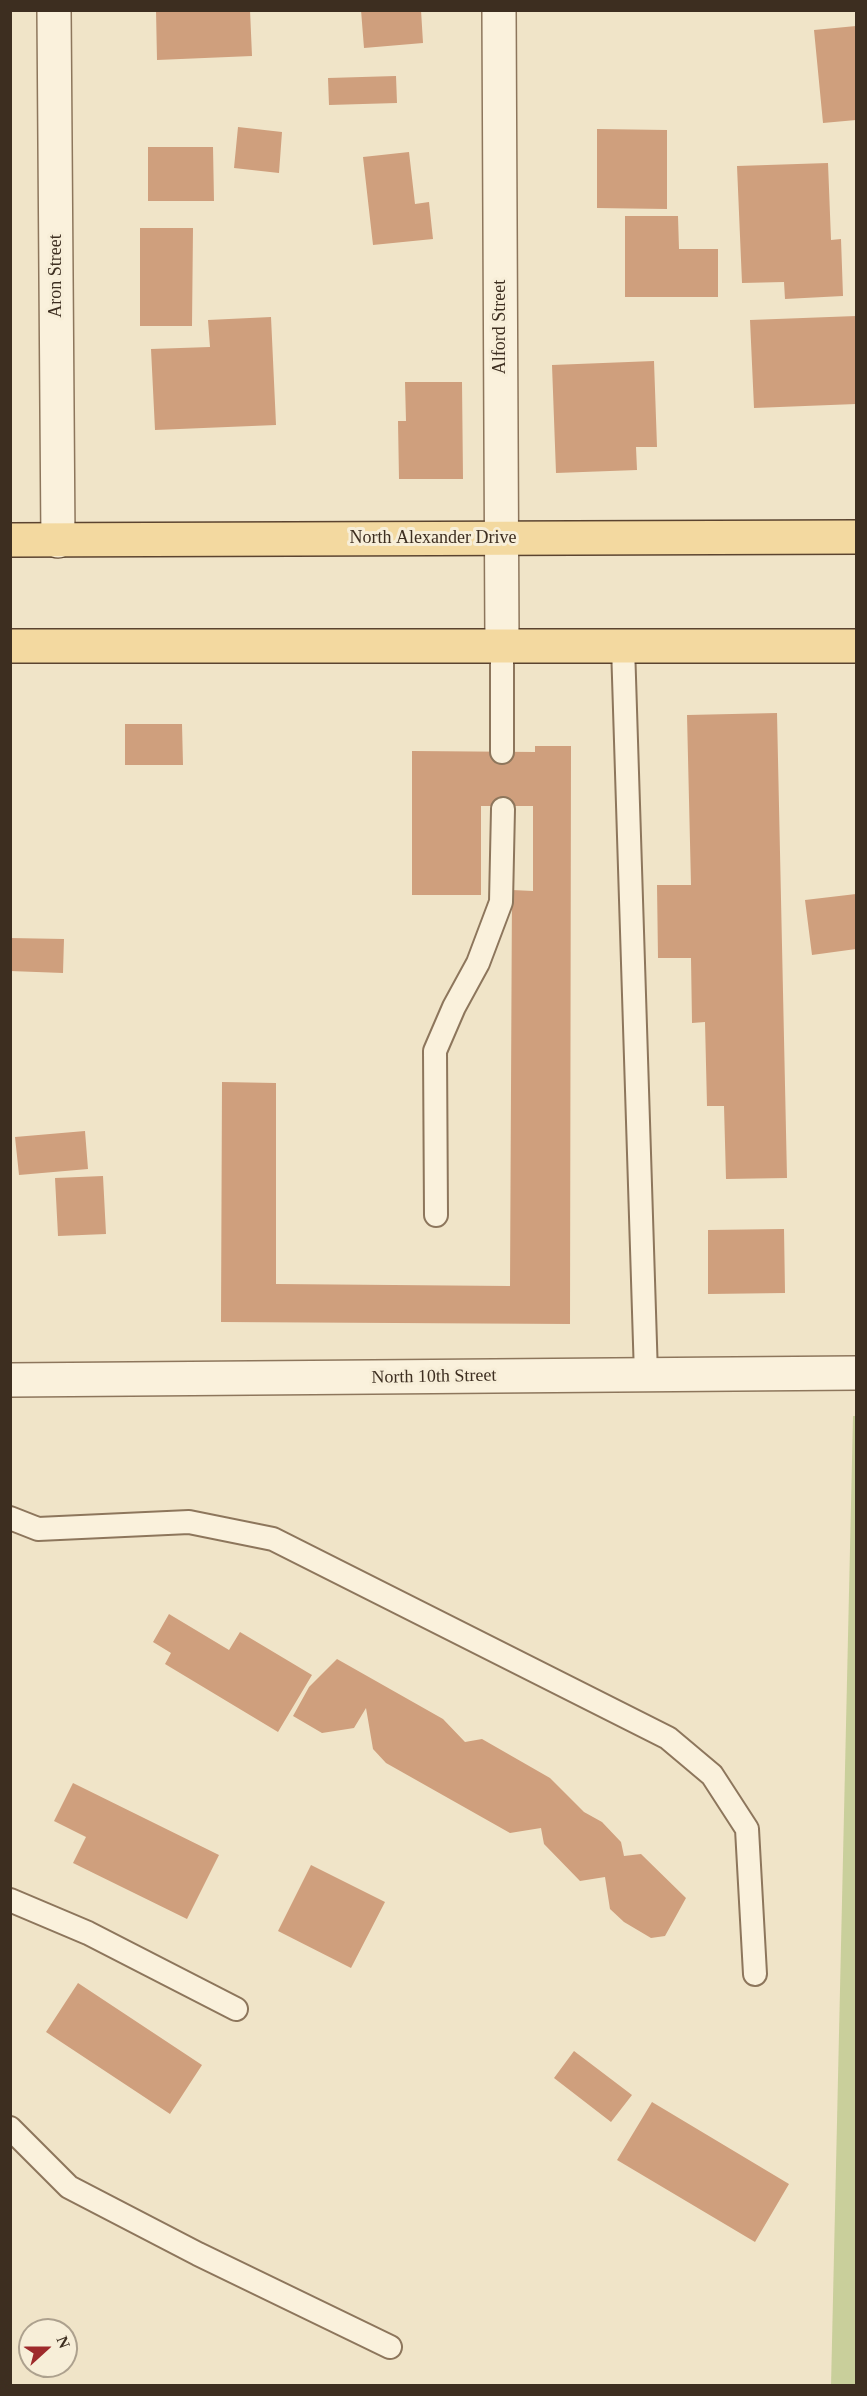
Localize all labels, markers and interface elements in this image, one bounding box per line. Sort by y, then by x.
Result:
street label: Aron Street [45,234,67,318]
street label: Alford Street [489,280,511,374]
street label: North Alexander Drive [350,527,516,549]
street label: North 10th Street [371,1365,497,1389]
north arrow [18,2318,78,2378]
text: N [53,2334,73,2351]

